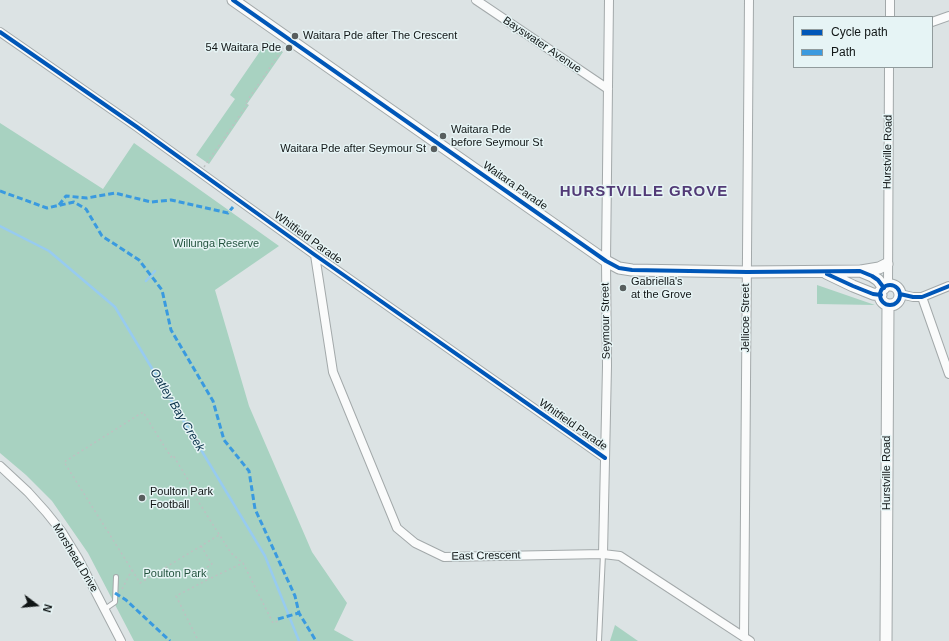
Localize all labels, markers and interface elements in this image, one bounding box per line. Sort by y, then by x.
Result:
street label: Bayswater Avenue [500,14,584,76]
legend [793,16,933,68]
text: Cycle path [831,25,888,39]
place label: Waitara Pde after The Crescent [303,29,457,43]
marker: Waitara Pde after The Crescent [290,31,300,41]
place label: 54 Waitara Pde [206,41,281,55]
marker: 54 Waitara Pde [284,43,294,53]
text: Path [831,45,856,59]
street label: Hurstville Road [881,115,895,189]
place label: Waitara Pde before Seymour St [451,123,543,149]
marker: Waitara Pde before Seymour St [438,131,448,141]
place label: Waitara Pde after Seymour St [280,142,426,156]
marker: Waitara Pde after Seymour St [429,144,439,154]
street label: Waitara Parade [480,159,550,213]
district label: HURSTVILLE GROVE [560,183,728,201]
street label: Whitfield Parade [271,209,345,267]
park label: Willunga Reserve [173,237,259,251]
place label: Gabriella's at the Grove [631,275,692,301]
street label: Seymour Street [599,283,613,359]
marker: Gabriella's at the Grove [618,283,628,293]
street label: Jellicoe Street [739,283,753,353]
water label: Oatley Bay Creek [147,366,207,454]
street label: Whitfield Parade [536,396,610,454]
street label: Hurstville Road [880,436,894,510]
place label: Poulton Park Football [150,485,213,511]
marker: Poulton Park Football [137,493,147,503]
street label: Morshead Drive [49,521,101,595]
street label: East Crescent [451,549,521,563]
park label: Poulton Park [144,567,206,581]
north arrow [16,585,56,625]
text: N [41,603,54,614]

